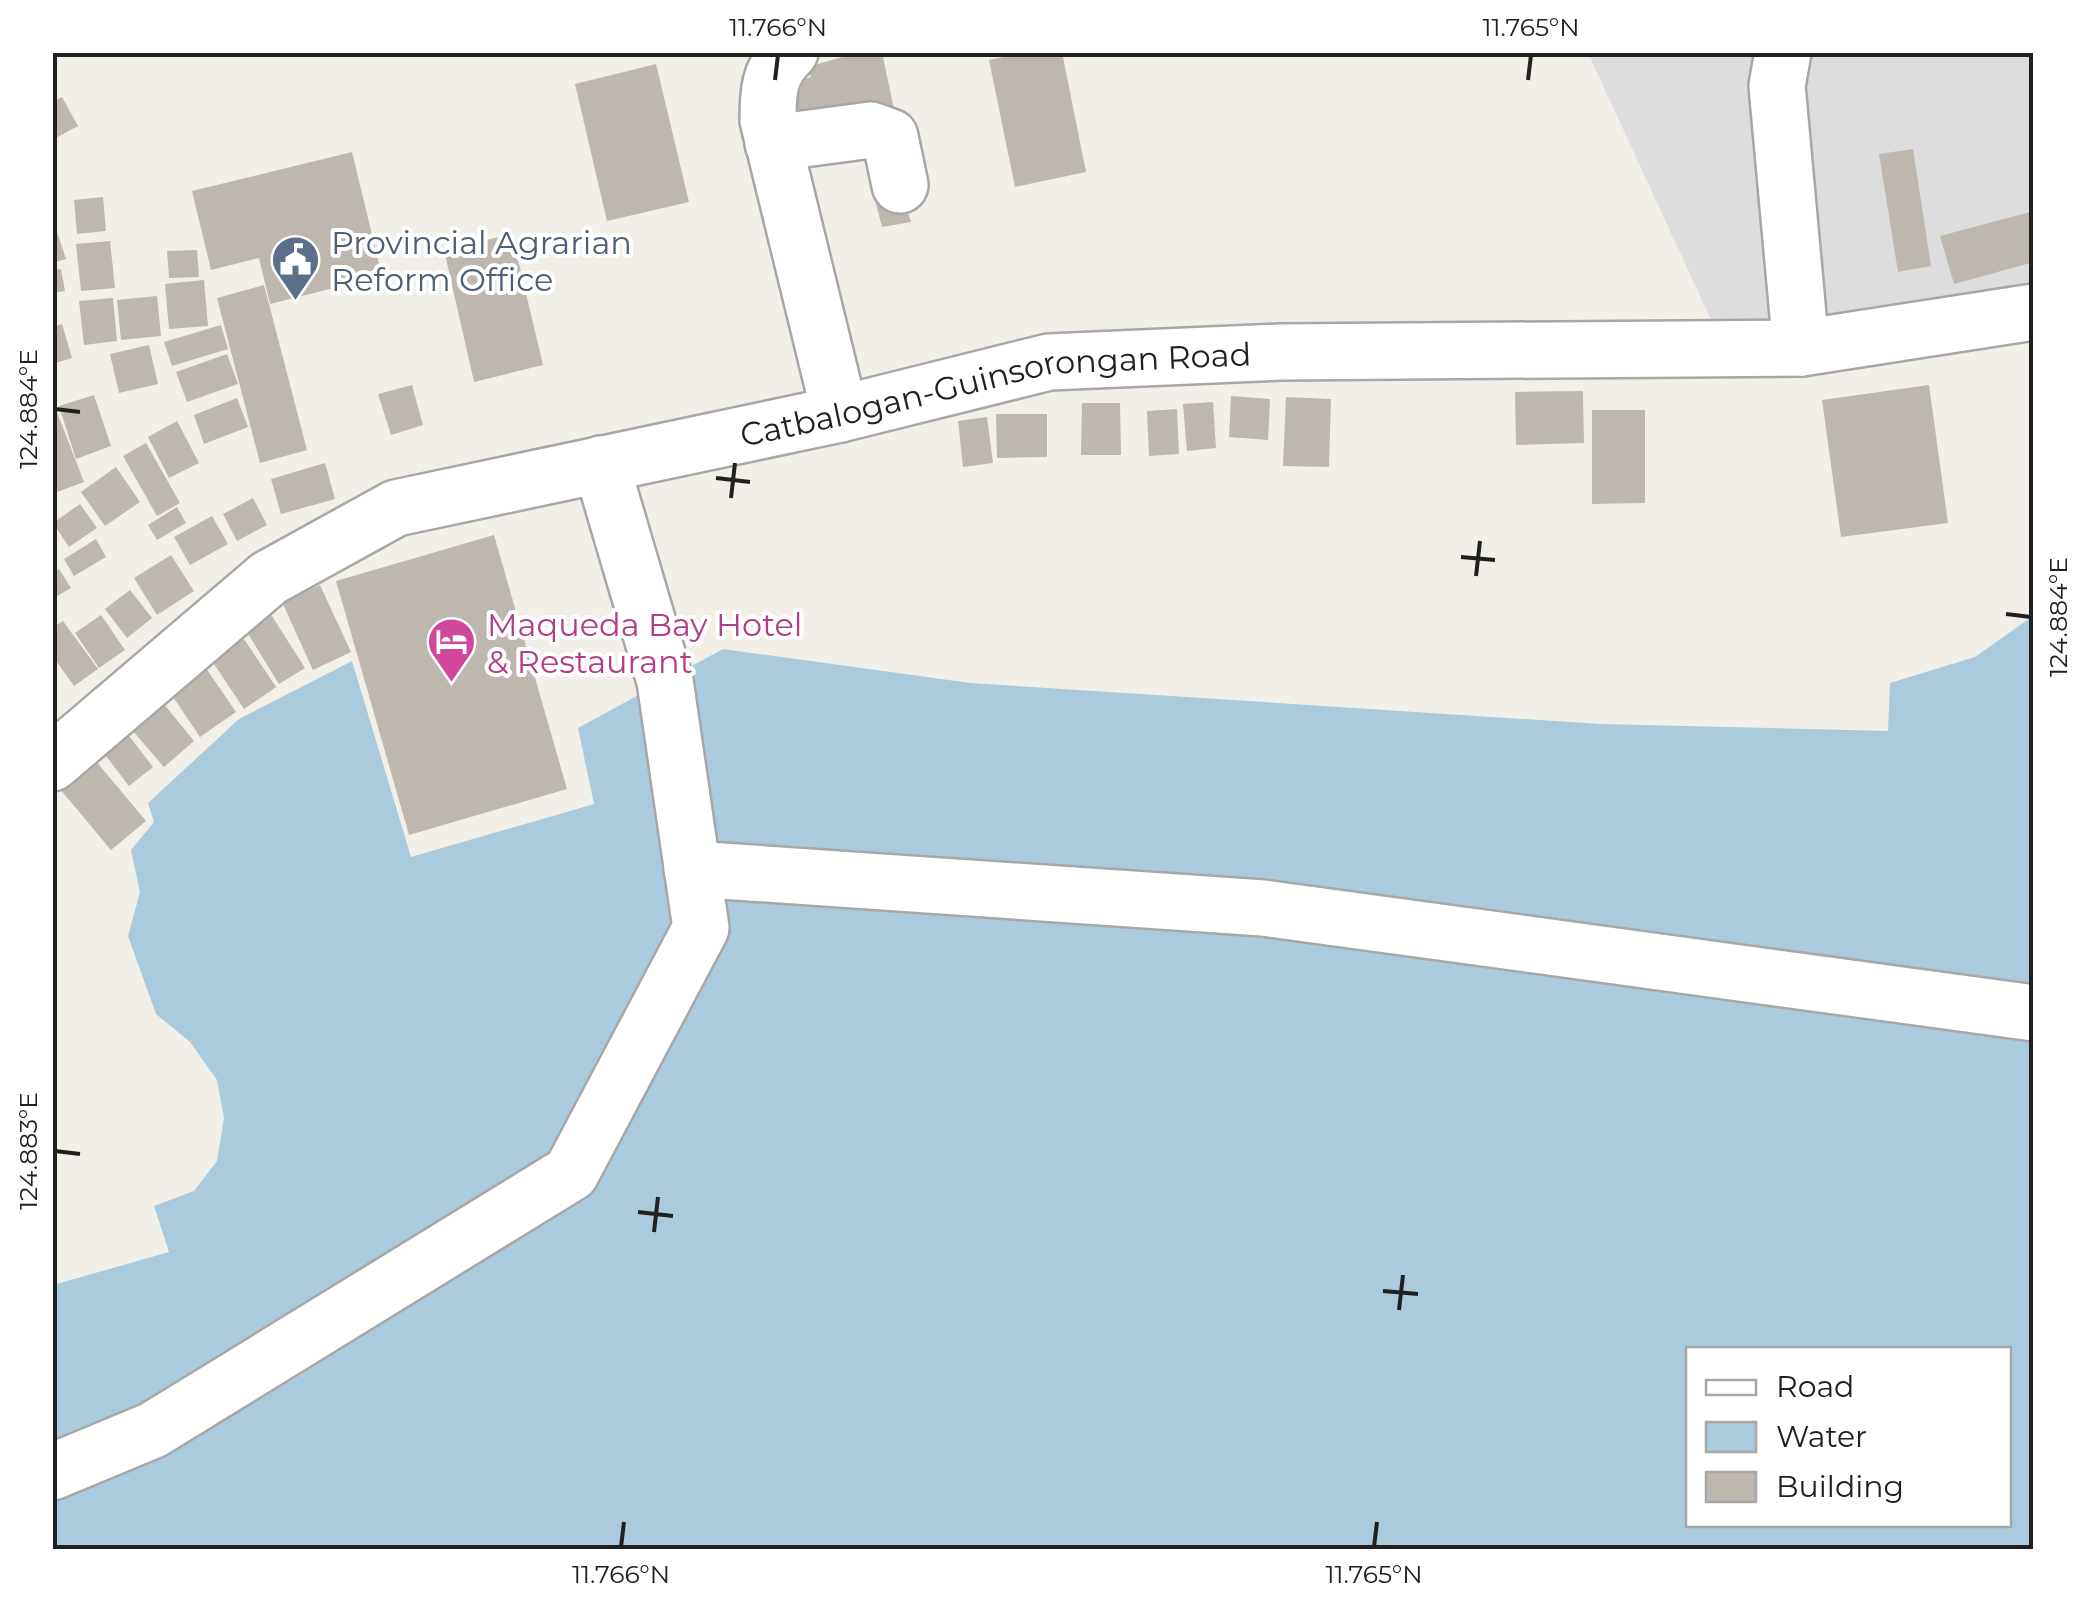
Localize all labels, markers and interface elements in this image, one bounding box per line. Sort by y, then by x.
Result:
text: 11.766°N [729,12,827,42]
text: 11.765°N [1482,12,1580,42]
place label: Provincial Agrarian Reform Office [331,223,632,299]
public building icon: Provincial Agrarian Reform Office [270,234,322,302]
street label: Catbalogan-Guinsorongan Road [736,334,1252,454]
text: 124.884°E [13,349,43,469]
text: 124.884°E [2043,557,2073,677]
place label: Maqueda Bay Hotel & Restaurant [487,605,802,681]
hotel icon: Maqueda Bay Hotel & Restaurant [426,616,478,684]
text: 124.883°E [13,1092,43,1210]
legend [1686,1347,2011,1527]
text: Road [1776,1368,1854,1405]
text: Water [1776,1418,1867,1455]
text: Building [1776,1468,1904,1505]
text: 11.766°N [572,1559,670,1589]
text: 11.765°N [1325,1559,1423,1589]

